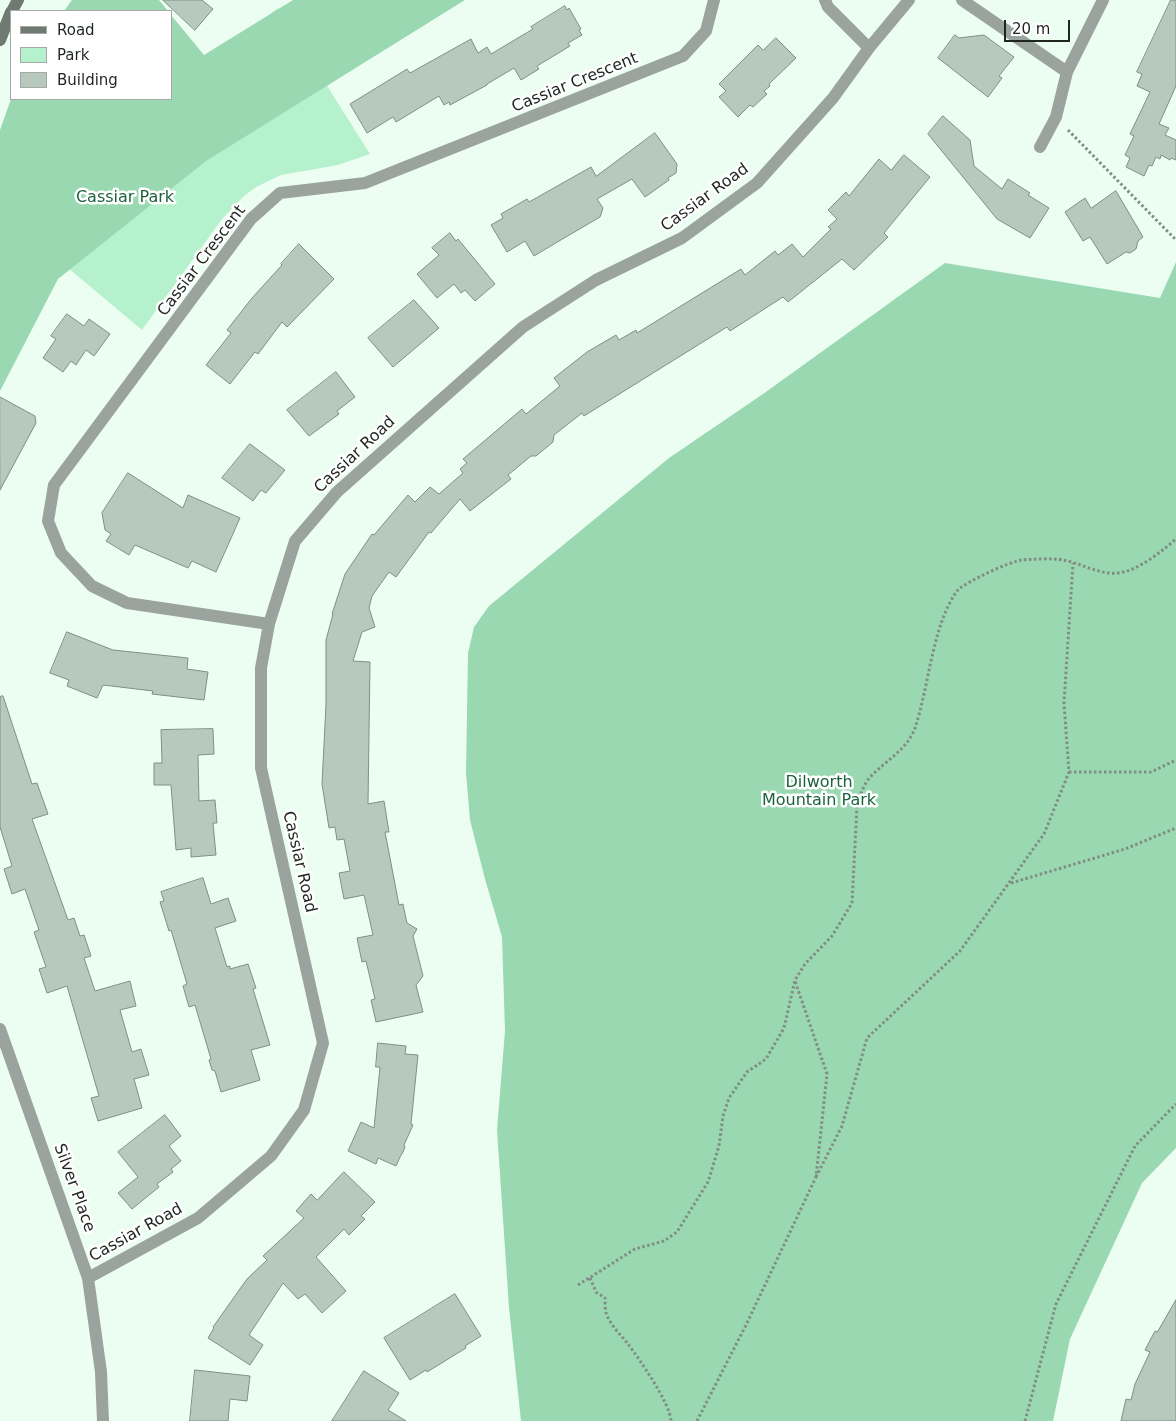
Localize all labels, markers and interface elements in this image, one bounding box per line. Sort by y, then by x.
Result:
legend [10,10,172,100]
scale bar [1006,10,1072,42]
text: 20 m [1012,20,1050,38]
text: Road [57,21,95,39]
text: Park [57,46,89,64]
street label: Cassiar Crescent [509,49,641,117]
text: Building [57,71,118,89]
street label: Cassiar Road [657,160,753,236]
park label: Cassiar Park [76,188,174,208]
street label: Cassiar Crescent [154,202,250,320]
street label: Cassiar Road [311,413,399,497]
park label: Dilworth Mountain Park [762,773,876,811]
street label: Cassiar Road [278,809,320,915]
street label: Silver Place [49,1141,99,1235]
street label: Cassiar Road [86,1199,186,1267]

